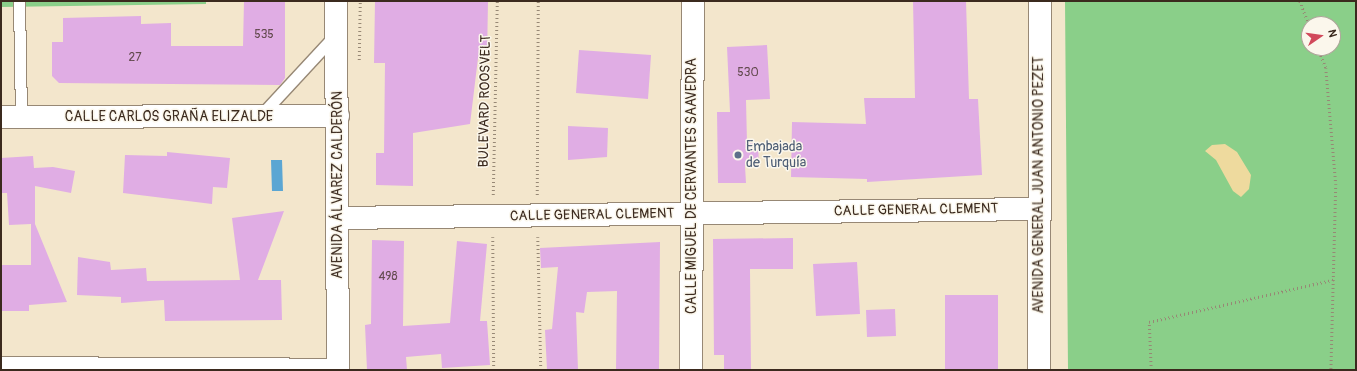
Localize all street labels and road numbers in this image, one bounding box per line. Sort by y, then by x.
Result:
street label: BULEVARD ROOSVELT [475,34,495,168]
street label: AVENIDA GENERAL JUAN ANTONIO PEZET [1031,57,1047,313]
street label: CALLE MIGUEL DE CERVANTES SAAVEDRA [684,58,700,314]
street label: AVENIDA ÁLVAREZ CALDERÓN [330,91,346,279]
street label: CALLE CARLOS GRAÑA ELIZALDE [65,109,273,125]
street label: CALLE GENERAL CLEMENT [834,200,998,220]
street label: CALLE GENERAL CLEMENT [510,205,674,225]

